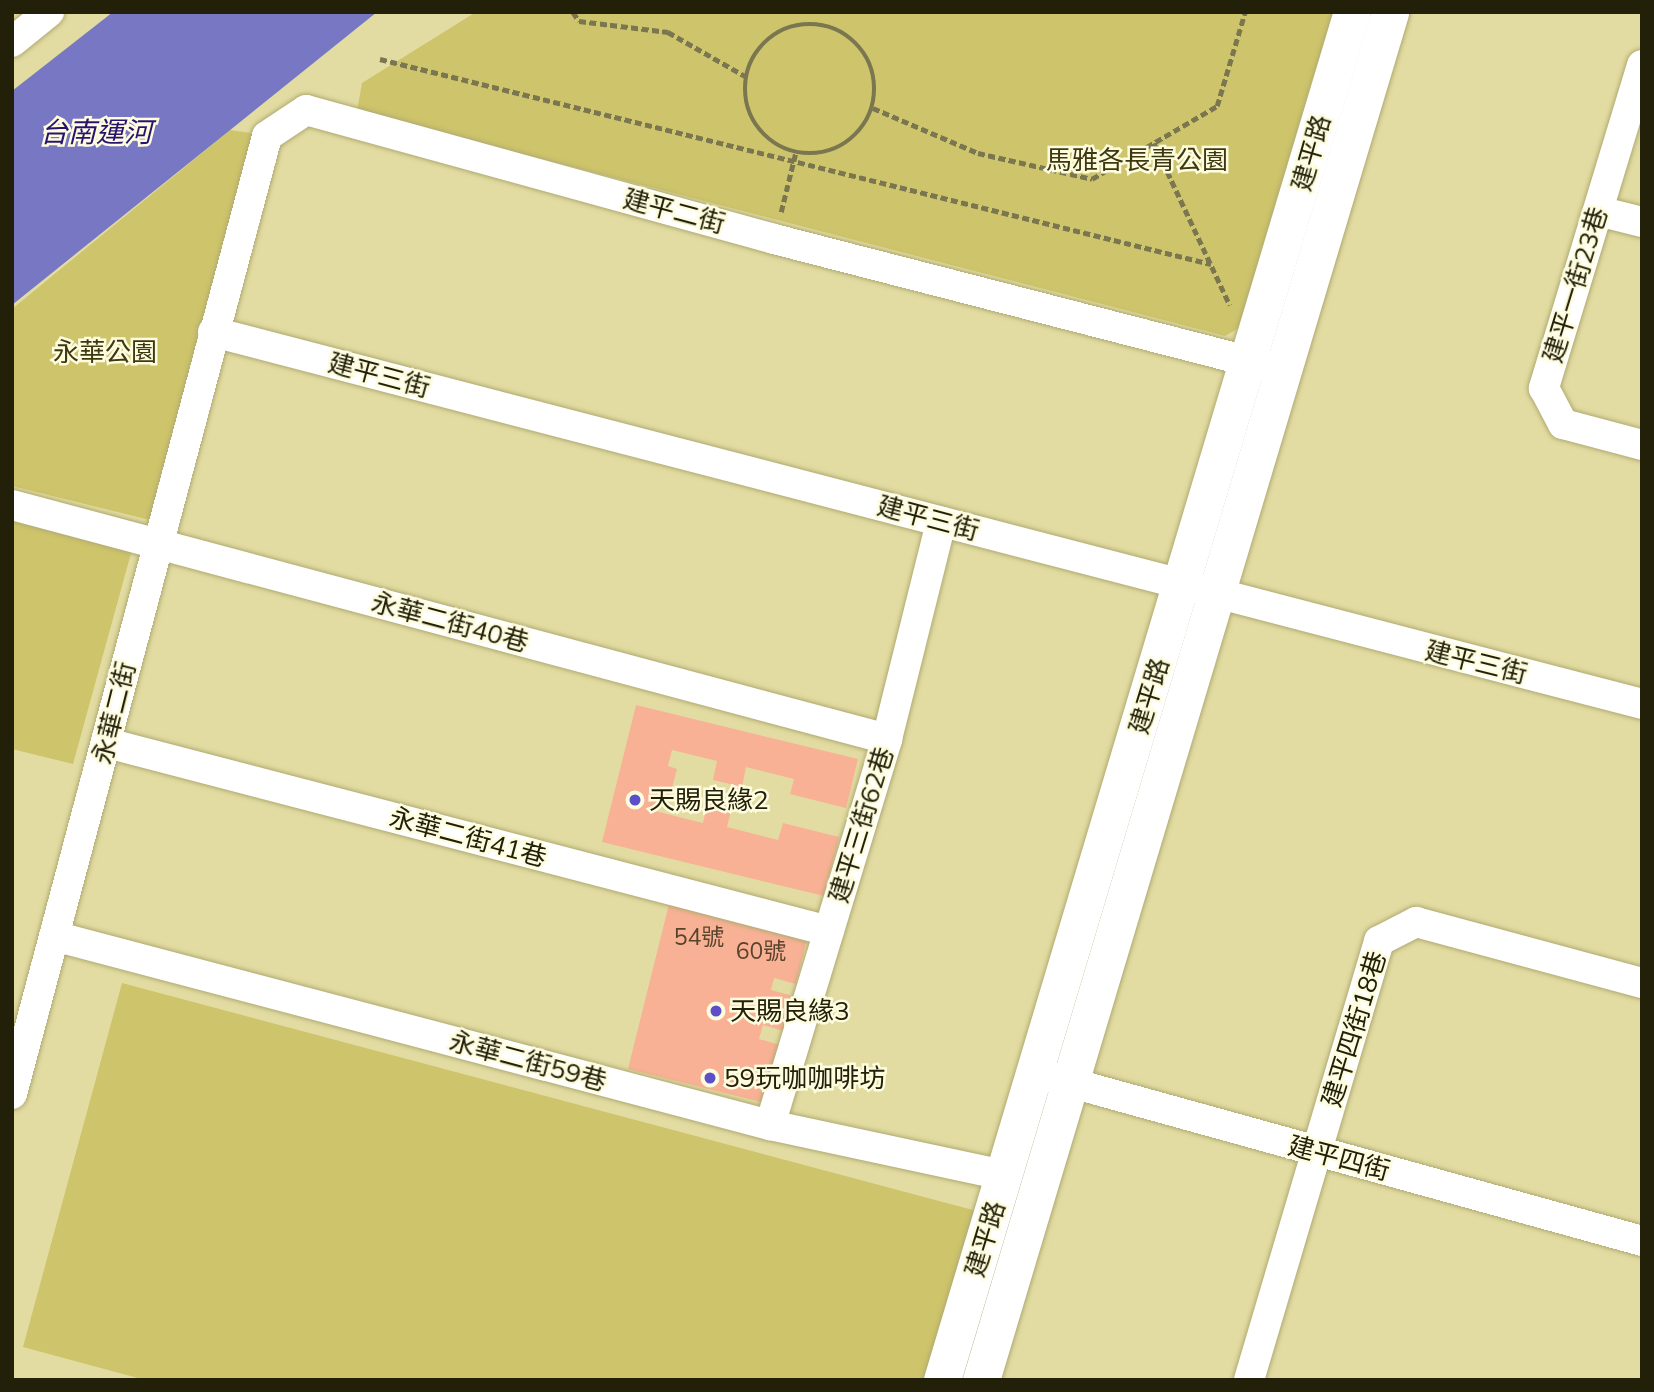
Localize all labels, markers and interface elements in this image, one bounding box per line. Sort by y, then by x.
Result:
street label: 建平路 [1285,111,1337,195]
water label: 台南運河 [40,115,152,149]
park label: 馬雅各長青公園 [1046,144,1228,176]
street label: 建平二街 [620,182,728,240]
street label: 建平一街23巷 [1537,203,1613,367]
park label: 永華公園 [53,336,157,368]
street label: 建平三街 [325,346,433,404]
street label: 建平三街 [874,489,982,547]
street label: 永華二街40巷 [368,586,532,658]
street label: 建平三街 [1422,634,1530,690]
street label: 建平路 [1123,654,1175,738]
street label: 永華二街 [86,659,142,767]
street label: 建平三街62巷 [823,743,899,907]
place label: 天賜良緣2 [649,784,769,816]
marker: 天賜良緣2 [627,792,643,808]
street label: 永華二街41巷 [386,801,550,873]
house number: 54號 [674,923,724,951]
house number: 60號 [736,937,786,965]
street label: 建平四街18巷 [1316,947,1392,1111]
place label: 天賜良緣3 [730,995,850,1027]
marker: 天賜良緣3 [708,1003,724,1019]
street label: 永華二街59巷 [446,1025,610,1097]
place label: 59玩咖咖啡坊 [724,1062,885,1094]
marker: 59玩咖咖啡坊 [702,1070,718,1086]
street label: 建平四街 [1285,1129,1393,1187]
street label: 建平路 [959,1197,1011,1281]

